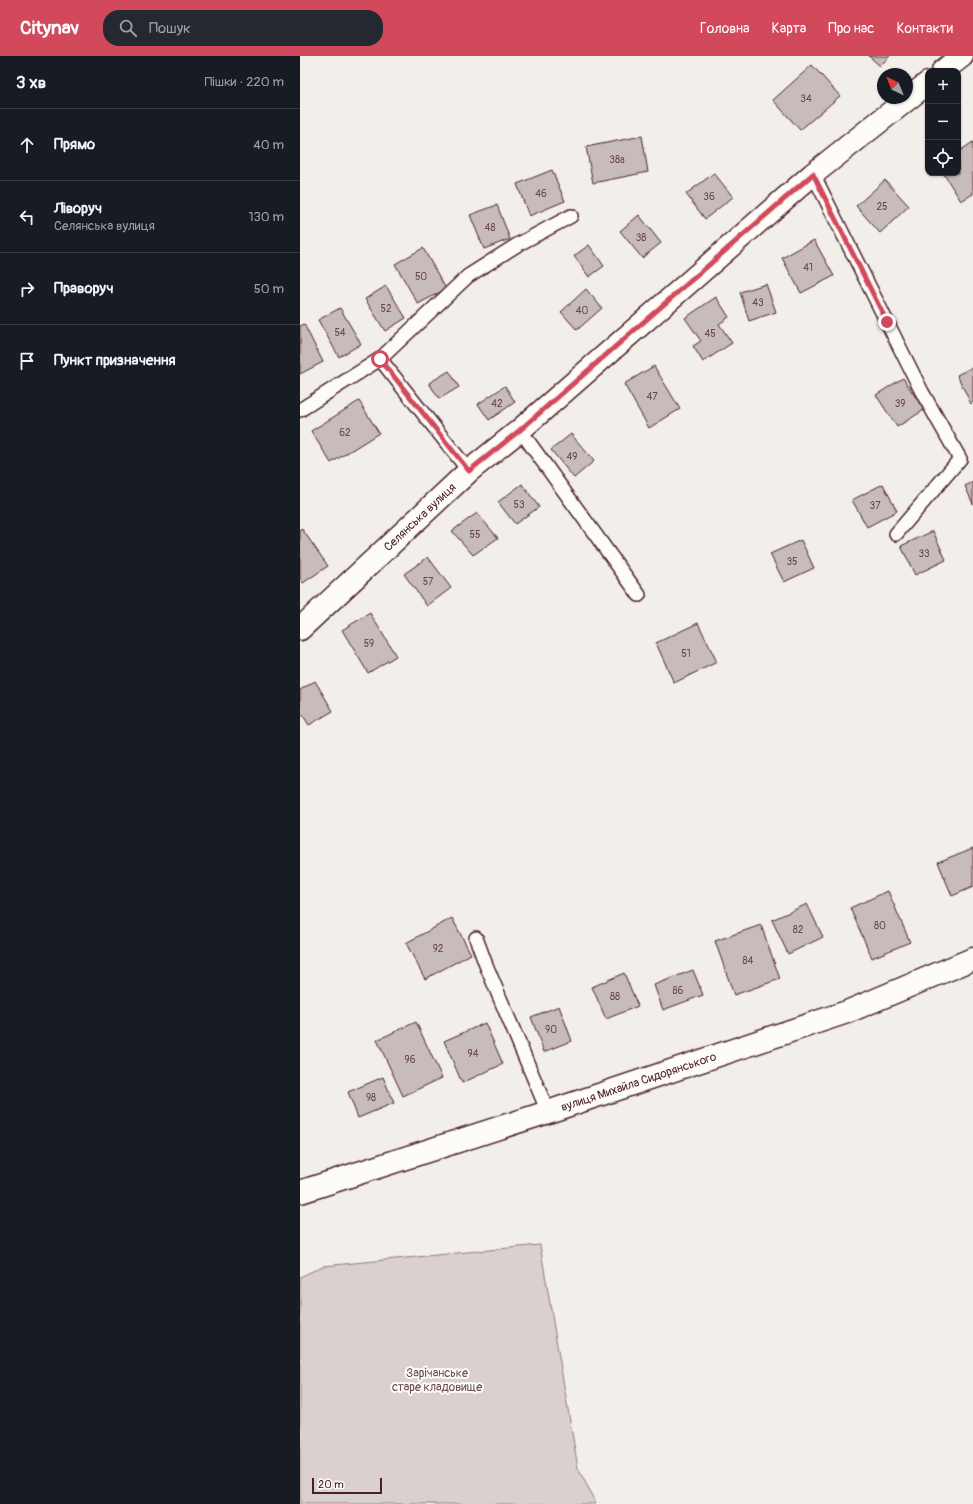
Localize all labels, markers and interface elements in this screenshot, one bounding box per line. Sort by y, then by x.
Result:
search box [103,10,383,46]
text: Citynav [20,16,79,40]
icon: search [117,17,139,39]
text: Пошук [149,19,191,38]
text: Головна [700,20,750,37]
text: Карта [772,20,806,37]
text: Про нас [828,20,874,37]
text: Контакти [896,20,953,37]
north arrow [877,68,913,104]
map controls [925,68,961,176]
button: + [925,68,961,104]
text: 3 хв [16,72,46,93]
text: Пішки · 220 m [205,74,284,90]
house number: 34 [800,93,812,105]
button: − [925,104,961,140]
icon: ahead [16,134,38,156]
text: Прямо [54,135,95,154]
text: 40 m [253,137,284,153]
button: locate [925,140,961,176]
house number: 38а [609,154,625,166]
house number: 46 [535,188,547,200]
house number: 36 [703,191,715,203]
text: Ліворуч [54,199,102,218]
house number: 25 [876,201,888,213]
icon: left [16,206,38,228]
text: 130 m [248,209,284,225]
text: Селянська вулиця [54,218,155,234]
house number: 48 [485,222,495,234]
house number: 38 [636,232,646,244]
house number: 41 [803,262,813,274]
house number: 50 [415,271,427,283]
icon: right [16,278,38,300]
text: Праворуч [54,279,114,298]
text: 50 m [254,281,284,297]
house number: 43 [752,297,764,309]
house number: 52 [380,303,392,315]
house number: 40 [576,305,588,317]
route end [878,313,896,331]
house number: 54 [334,327,346,339]
house number: 45 [704,328,716,340]
icon: arrive [16,350,38,372]
route start [371,350,389,368]
text: Пункт призначення [54,351,175,370]
house number: 47 [646,391,658,403]
house number: 42 [491,398,503,410]
house number: 39 [895,398,905,410]
house number: 62 [339,427,351,439]
house number: 49 [567,451,577,463]
street label: Селянська вулиця [381,480,460,555]
house number: 53 [514,499,525,511]
house number: 37 [870,500,881,512]
house number: 55 [470,529,480,541]
house number: 33 [918,548,930,560]
house number: 35 [787,556,798,568]
house number: 57 [423,576,434,588]
house number: 59 [364,638,374,650]
house number: 51 [681,648,691,660]
house number: 80 [874,920,886,932]
house number: 82 [793,924,804,936]
house number: 92 [433,943,444,955]
house number: 84 [743,955,754,967]
house number: 86 [673,985,684,997]
house number: 88 [610,991,620,1003]
house number: 90 [545,1024,557,1036]
house number: 94 [468,1048,479,1060]
street label: вулиця Михайла Сидорянського [559,1049,719,1115]
house number: 96 [405,1054,416,1066]
house number: 98 [366,1092,376,1104]
park label: Зарічанське старе кладовище [392,1366,482,1395]
scale bar [312,1476,382,1495]
text: 20 m [318,1478,344,1491]

